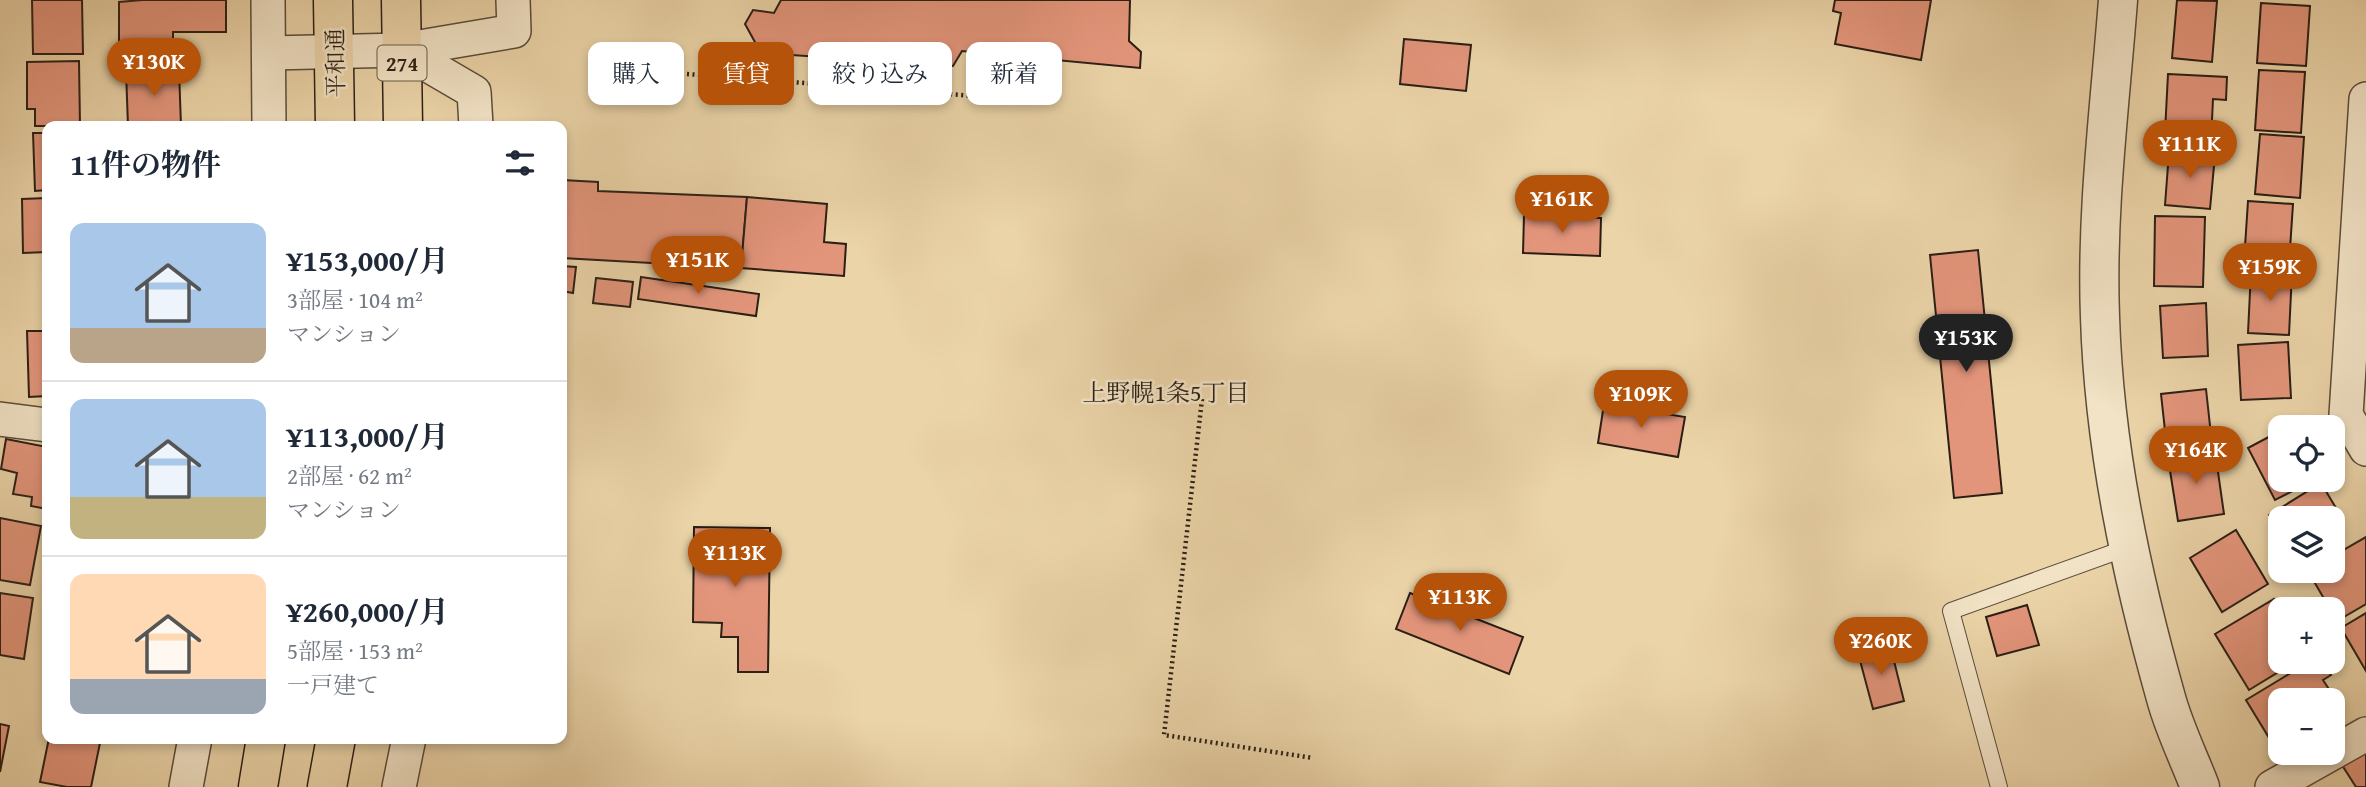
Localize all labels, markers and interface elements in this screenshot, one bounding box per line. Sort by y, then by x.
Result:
street label: 平和通 [318,28,352,98]
pin: ¥130K [105,38,203,98]
chip: 購入 [588,42,684,105]
chip: 賃貸 [698,42,794,105]
chip: 絞り込み [808,42,952,105]
chip: 新着 [966,42,1062,105]
text: ¥130K [123,44,185,77]
road number: 274 [378,46,426,80]
pin: ¥111K [2141,120,2239,180]
text: ¥111K [2159,126,2221,159]
text: 11件の物件 [70,142,221,186]
icon: filters [501,144,539,182]
pin: ¥161K [1513,176,1611,235]
text: ¥161K [1531,181,1593,214]
pin: ¥151K [649,236,747,296]
text: ¥153,000/月 [287,238,449,282]
text: ¥151K [667,242,729,275]
pin: ¥159K [2221,244,2319,303]
text: ¥159K [2239,249,2301,282]
icon: home [126,251,210,335]
text: 3部屋 · 104 m² [287,283,423,316]
pin: ¥153K [1917,314,2015,374]
text: マンション [287,317,401,350]
text: ¥153K [1935,320,1997,353]
pin: ¥109K [1592,370,1690,430]
district label: 上野幌1条5丁目 [1082,375,1250,410]
text: ¥109K [1610,376,1672,409]
text: ¥113,000/月 [287,414,449,458]
map controls [2268,415,2345,765]
button: locate [2268,415,2345,492]
pin: ¥164K [2147,426,2245,486]
icon: home [126,427,210,511]
text: ¥164K [2165,432,2227,465]
text: 2部屋 · 62 m² [287,459,412,492]
text: マンション [287,493,401,526]
button: layers [2268,506,2345,583]
pin: ¥113K [686,530,784,589]
text: ¥113K [704,535,766,568]
pin: ¥113K [1411,574,1509,633]
text: ¥113K [1429,579,1491,612]
text: ¥260,000/月 [287,589,449,633]
button: + [2268,597,2345,674]
icon: home [126,602,210,686]
pin: ¥260K [1832,618,1930,677]
text: ¥260K [1850,623,1912,656]
text: 5部屋 · 153 m² [287,634,423,667]
text: 一戸建て [287,668,379,701]
button: − [2268,688,2345,765]

